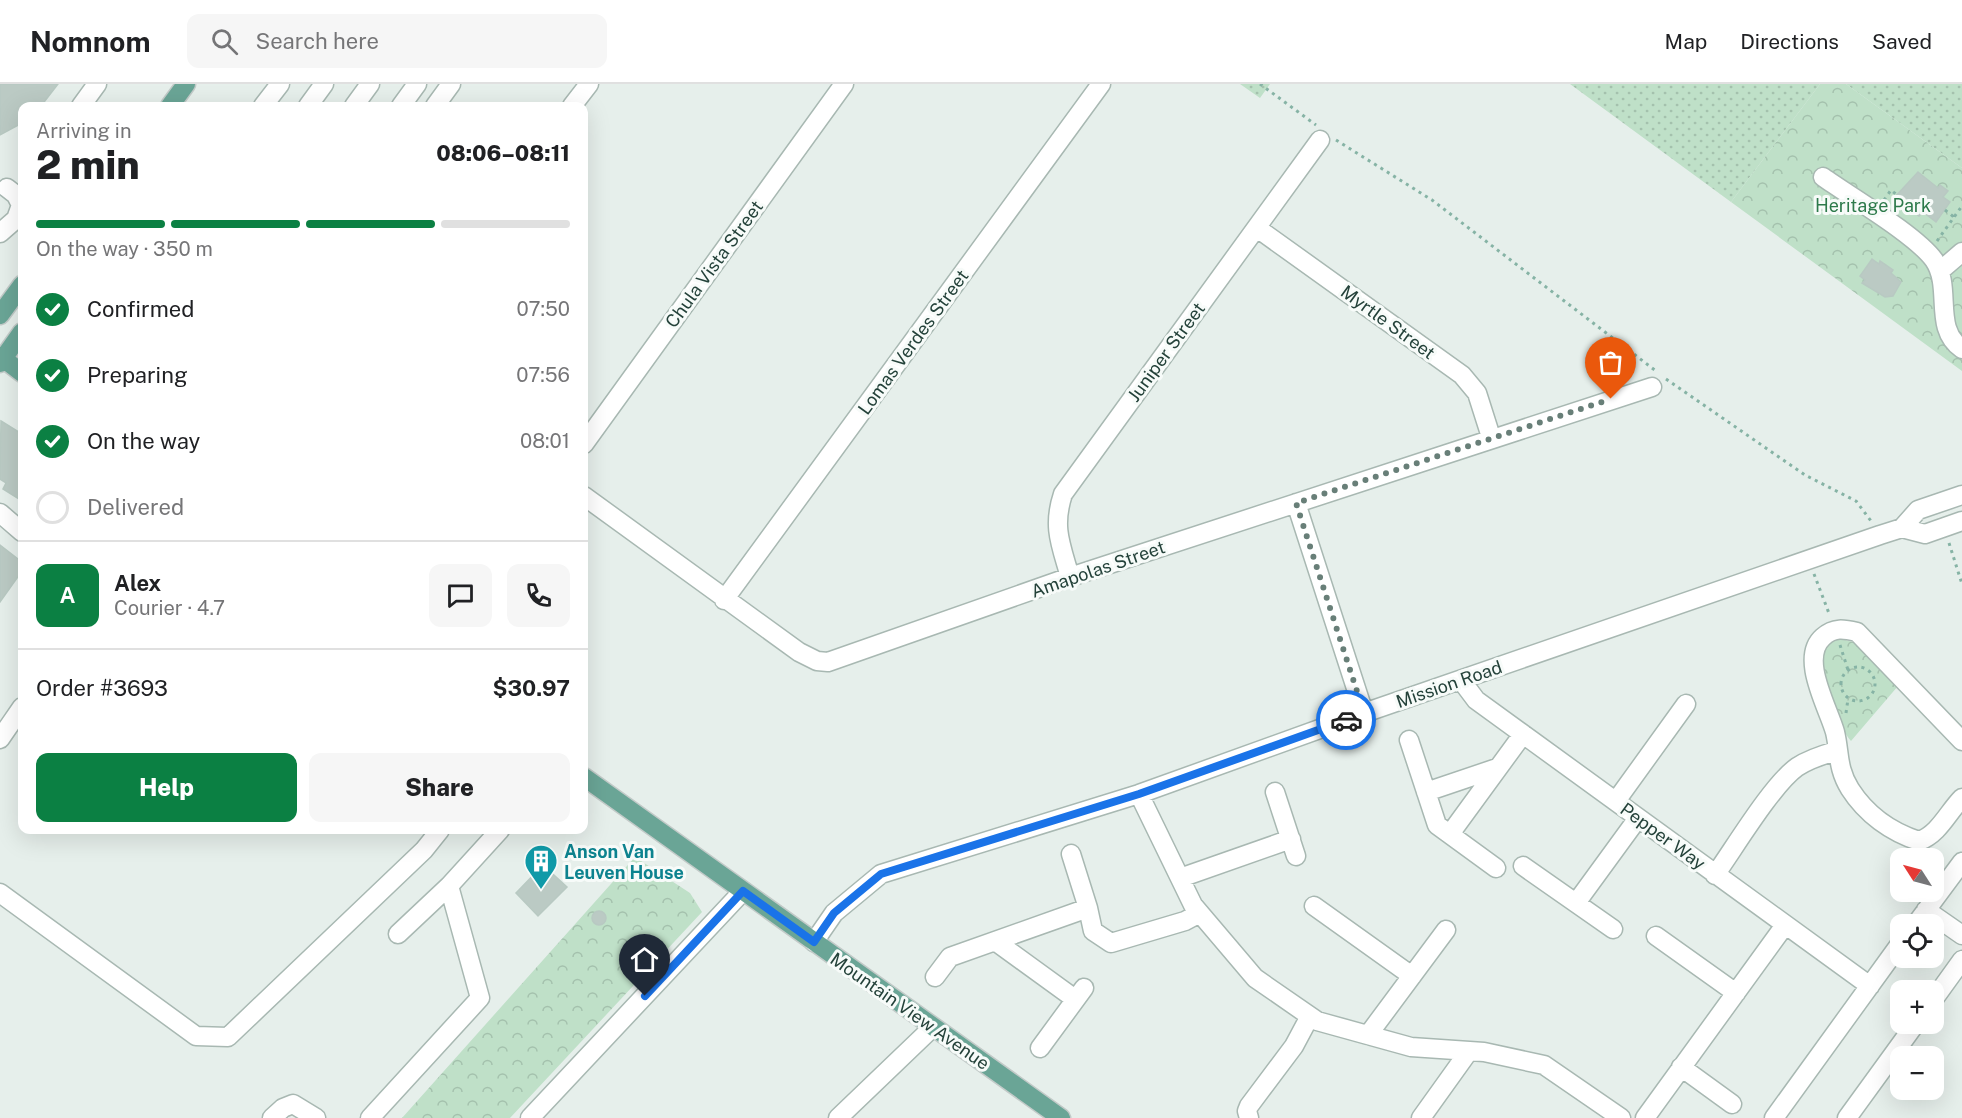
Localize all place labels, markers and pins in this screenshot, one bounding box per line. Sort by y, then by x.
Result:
pin [1585,337,1636,399]
place label: Anson Van Leuven House [564,841,684,883]
building icon: Anson Van Leuven House [523,843,559,890]
pin [619,934,670,996]

